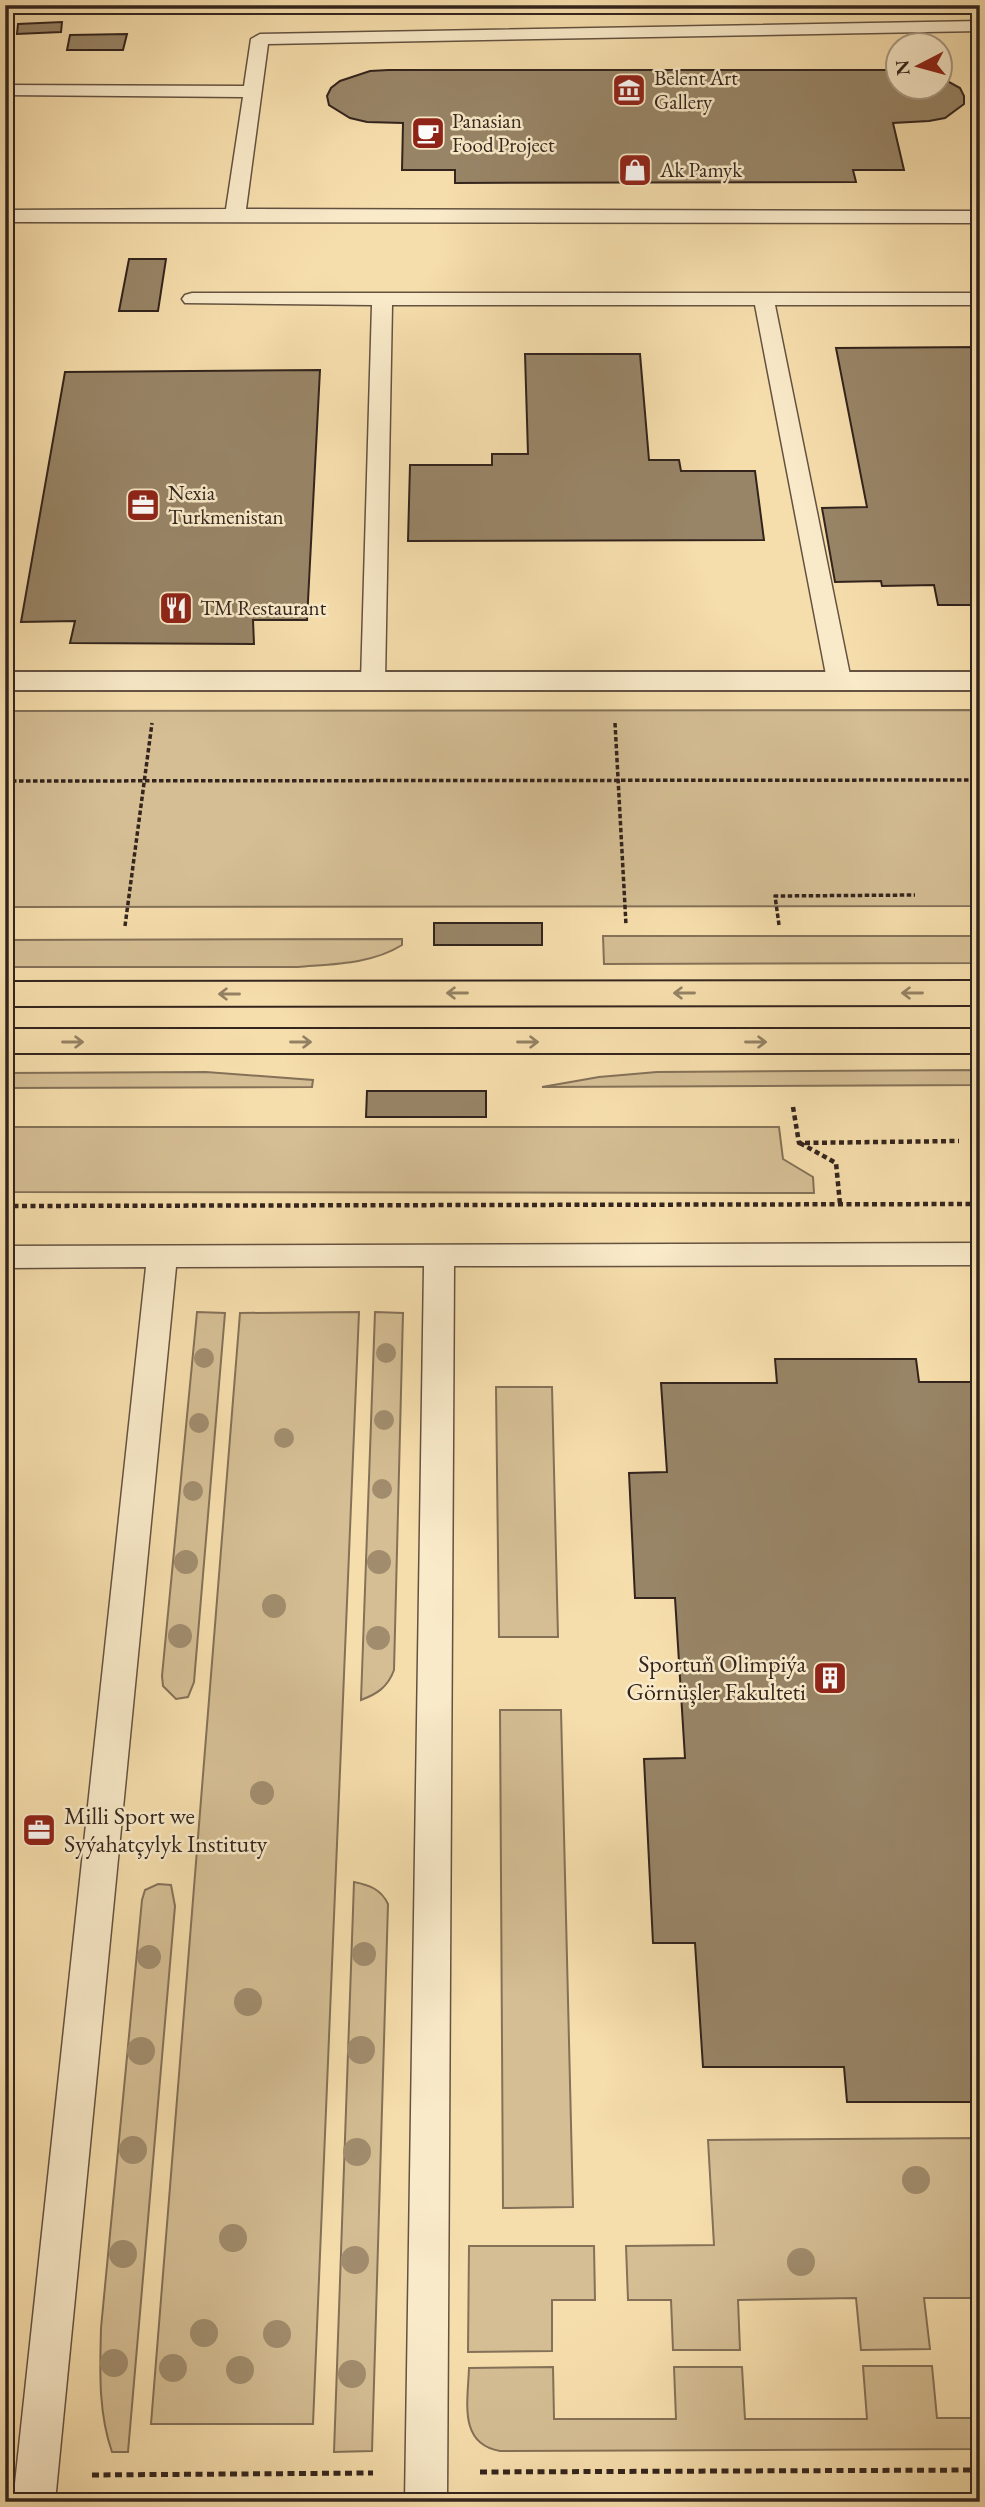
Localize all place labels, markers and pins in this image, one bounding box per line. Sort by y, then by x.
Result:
place label: Belent Art Gallery [654,64,738,115]
museum icon: Belent Art Gallery [610,71,648,109]
place label: Panasian Food Project [452,107,555,158]
cafe icon: Panasian Food Project [409,114,447,152]
shop icon: Ak Pamyk [616,151,654,189]
place label: Ak Pamyk [659,156,743,183]
place label: Nexia Turkmenistan [168,479,284,530]
office icon: Nexia Turkmenistan [124,486,162,524]
restaurant icon: TM Restaurant [157,589,195,627]
place label: TM Restaurant [200,594,327,621]
place label: Sportuň Olimpiýa Görnüşler Fakulteti [626,1648,806,1707]
building icon: Sportuň Olimpiýa Görnüşler Fakulteti [811,1659,849,1697]
place label: Milli Sport we Syýahatçylyk Instituty [64,1800,268,1859]
office icon: Milli Sport we Syýahatçylyk Instituty [20,1811,58,1849]

